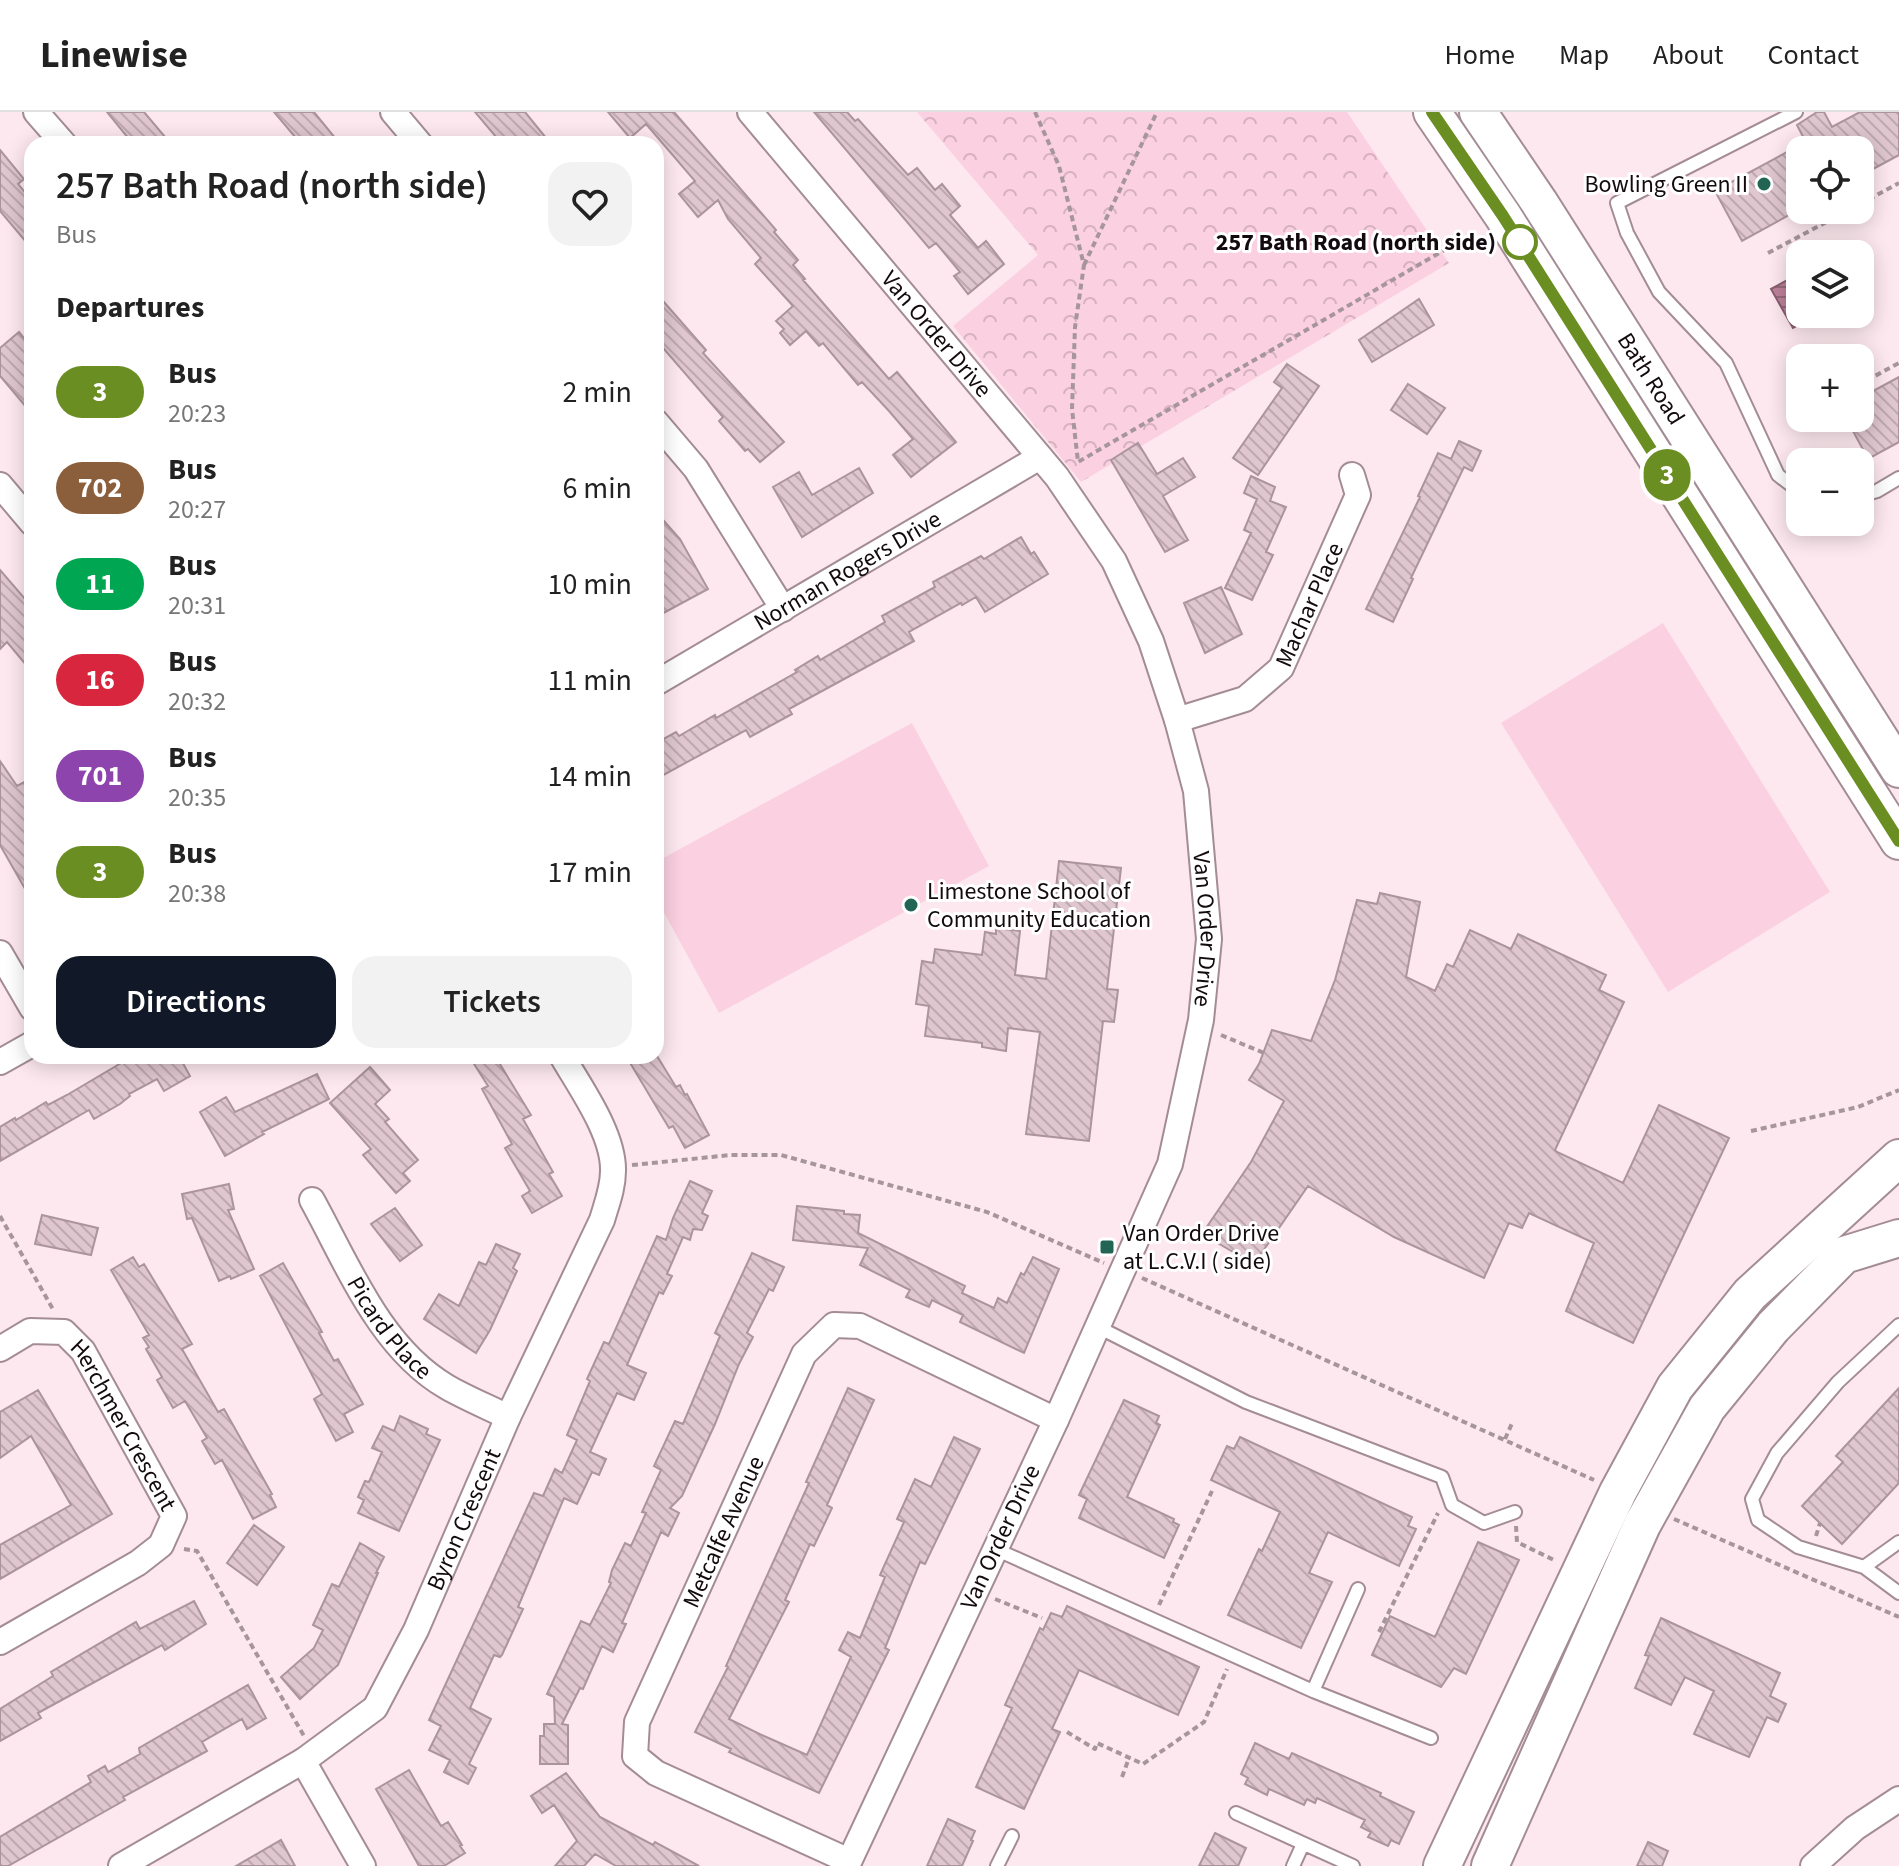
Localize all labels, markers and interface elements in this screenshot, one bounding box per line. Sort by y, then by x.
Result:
text: Linewise [40,28,188,82]
text: Home [1444,35,1515,75]
text: Map [1559,35,1609,75]
text: About [1653,35,1724,75]
text: Contact [1768,35,1859,75]
map controls [1786,136,1874,536]
button: locate [1786,136,1874,224]
text: 257 Bath Road (north side) [56,159,488,213]
button: heart [548,162,632,246]
place label: Bowling Green II [1584,167,1748,202]
marker: Bowling Green II [1755,175,1773,193]
text: Bus [56,216,96,253]
place label: 257 Bath Road (north side) [1216,225,1496,260]
marker: 257 Bath Road (north side) [1503,225,1537,259]
button: layers [1786,240,1874,328]
street label: Van Order Drive [873,263,1000,405]
text: Departures [56,286,204,329]
street label: Bath Road [1608,326,1693,432]
button: + [1786,344,1874,432]
text: Bus [168,352,216,395]
text: 2 min [562,371,632,414]
text: 3 [93,372,107,412]
text: 20:23 [168,395,226,432]
text: Bus [168,448,216,491]
button: − [1786,448,1874,536]
line badge: 3 [1641,449,1693,501]
text: 3 [1660,455,1674,495]
text: 6 min [562,467,632,510]
text: 702 [78,468,122,508]
text: 20:27 [168,491,226,528]
street label: Norman Rogers Drive [747,502,948,640]
street label: Machar Place [1267,537,1353,673]
text: Bus [168,544,216,587]
text: 10 min [548,563,632,606]
text: 11 [85,564,115,604]
text: 20:31 [168,587,226,624]
text: Bus [168,640,216,683]
text: 11 min [548,659,632,702]
text: 16 [85,660,115,700]
text: 20:32 [168,683,226,720]
text: Bus [168,736,216,779]
text: 14 min [548,755,632,798]
text: 701 [78,756,122,796]
text: 20:35 [168,779,226,816]
text: Bus [168,832,216,875]
street label: Van Order Drive [1183,850,1226,1009]
text: 17 min [548,851,632,894]
text: 3 [93,852,107,892]
place label: Limestone School of Community Education [927,874,1151,937]
text: 20:38 [168,875,226,912]
marker: Limestone School of Community Education [902,896,920,914]
button: Directions [56,956,336,1048]
button: Tickets [352,956,632,1048]
place label: Van Order Drive at L.C.V.I ( side) [1123,1216,1279,1279]
marker: Van Order Drive at L.C.V.I ( side) [1098,1238,1116,1256]
street label: Picard Place [338,1270,439,1388]
street label: Herchmer Crescent [62,1331,185,1517]
street label: Byron Crescent [418,1443,510,1596]
street label: Metcalfe Avenue [674,1450,773,1614]
street label: Van Order Drive [952,1459,1049,1615]

